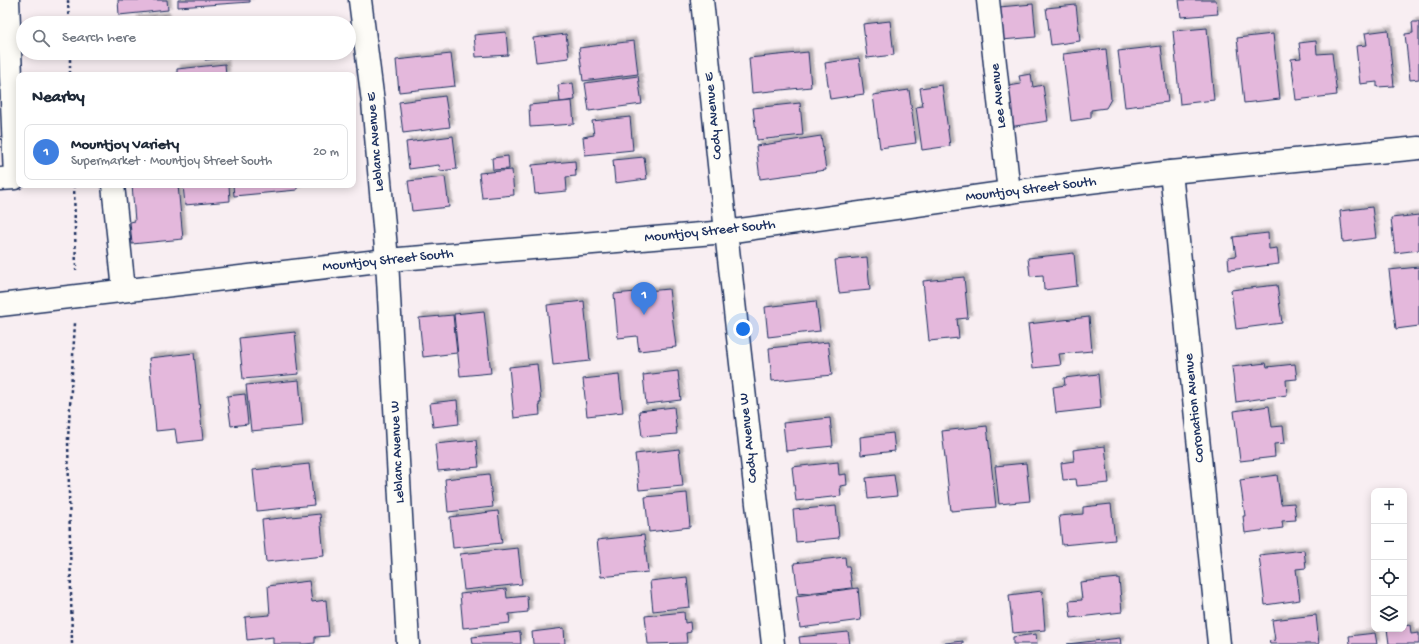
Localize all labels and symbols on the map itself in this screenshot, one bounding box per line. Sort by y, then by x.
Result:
street label: Lee Avenue [987,62,1011,129]
street label: Cody Avenue E [701,70,727,160]
street label: Leblanc Avenue E [363,90,389,192]
street label: Mountjoy Street South [965,173,1098,206]
street label: Mountjoy Street South [644,217,777,247]
street label: Mountjoy Street South [322,246,455,276]
pin: 1 [631,282,657,315]
your location [733,319,753,339]
street label: Coronation Avenue [1181,352,1209,463]
street label: Cody Avenue W [736,392,762,484]
street label: Leblanc Avenue W [387,400,409,504]

